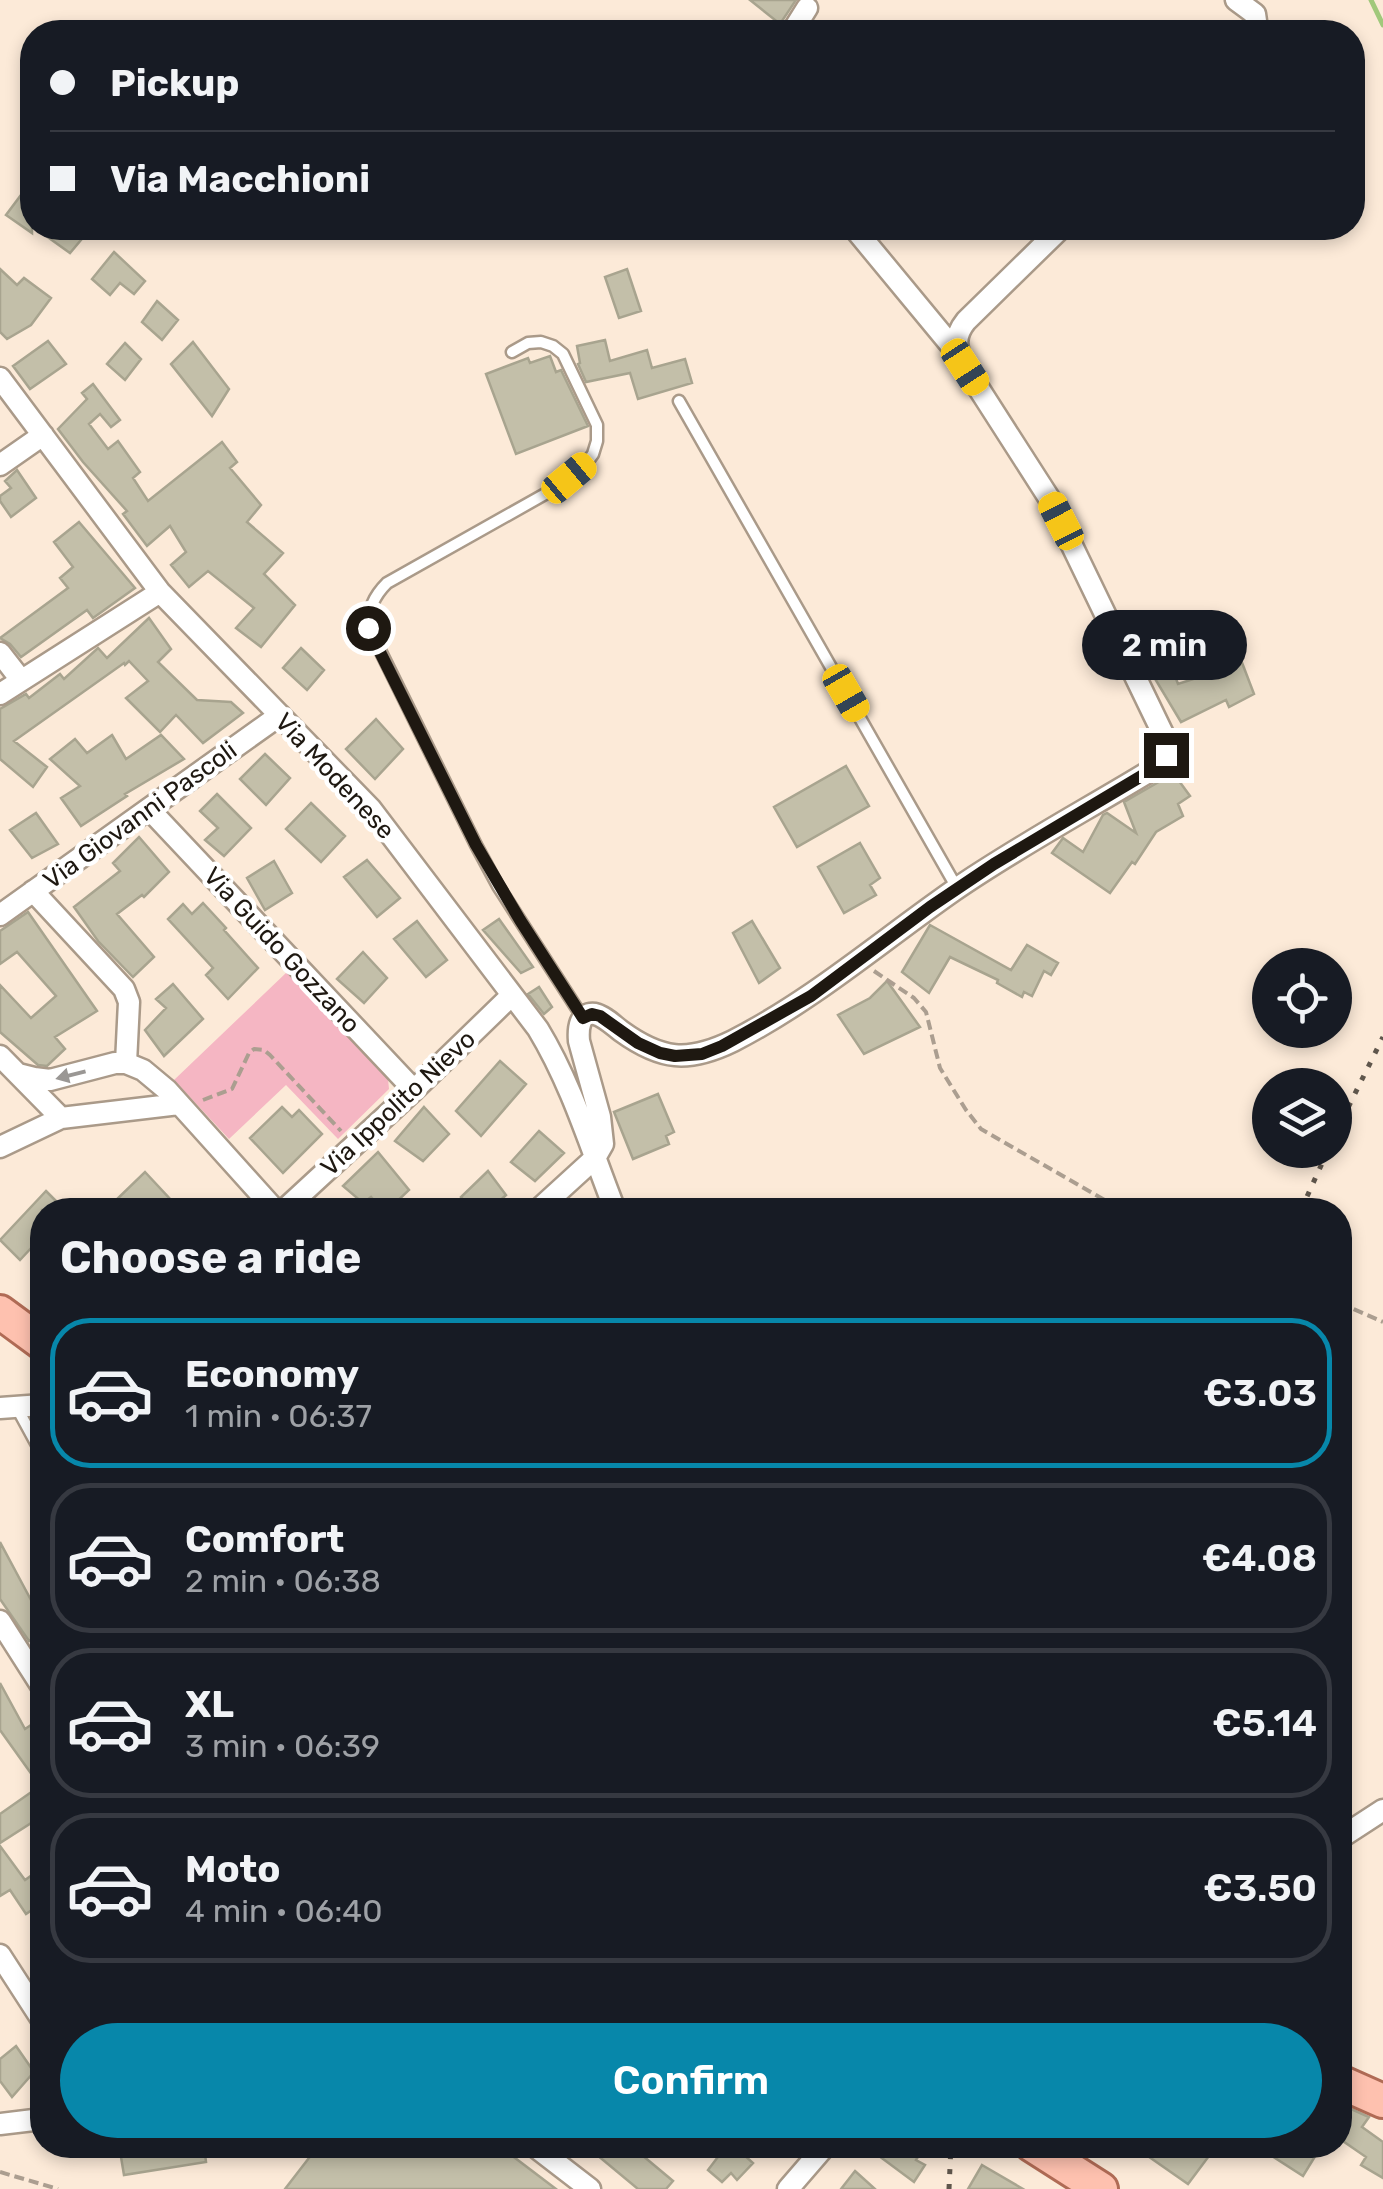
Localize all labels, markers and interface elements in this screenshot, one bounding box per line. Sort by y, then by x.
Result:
text: Pickup [110,60,239,106]
text: Via Macchioni [110,156,370,202]
car [936,334,994,400]
car [536,447,602,509]
car [1034,487,1088,555]
route start [346,606,391,651]
callout: 2 min [1084,610,1248,680]
text: 2 min [1122,626,1207,664]
car [818,660,874,726]
street label: Via Modenese [269,707,401,845]
route end [1144,733,1189,778]
street label: Via Giovanni Pascoli [38,735,242,895]
street label: Via Guido Gozzano [198,861,366,1039]
map controls [1252,948,1352,1168]
button: locate [1252,948,1352,1048]
street label: Via Ippolito Nievo [315,1024,481,1182]
one-way arrow [55,1067,86,1083]
button: layers [1252,1068,1352,1168]
text: Choose a ride [60,1231,362,1284]
icon: car [65,1348,155,1438]
text: Economy [185,1351,359,1397]
text: €3.03 [1203,1370,1317,1416]
text: 1 min · 06:37 [185,1397,372,1435]
icon: car [65,1513,155,1603]
text: Comfort [185,1516,344,1562]
text: €4.08 [1202,1535,1317,1581]
text: 2 min · 06:38 [185,1562,381,1600]
icon: car [65,1678,155,1768]
text: XL [185,1681,234,1727]
text: €5.14 [1212,1700,1317,1746]
text: 3 min · 06:39 [185,1727,380,1765]
icon: car [65,1843,155,1933]
text: Moto [185,1846,281,1892]
text: €3.50 [1203,1865,1317,1911]
text: 4 min · 06:40 [185,1892,383,1930]
button: Confirm [60,2023,1322,2138]

